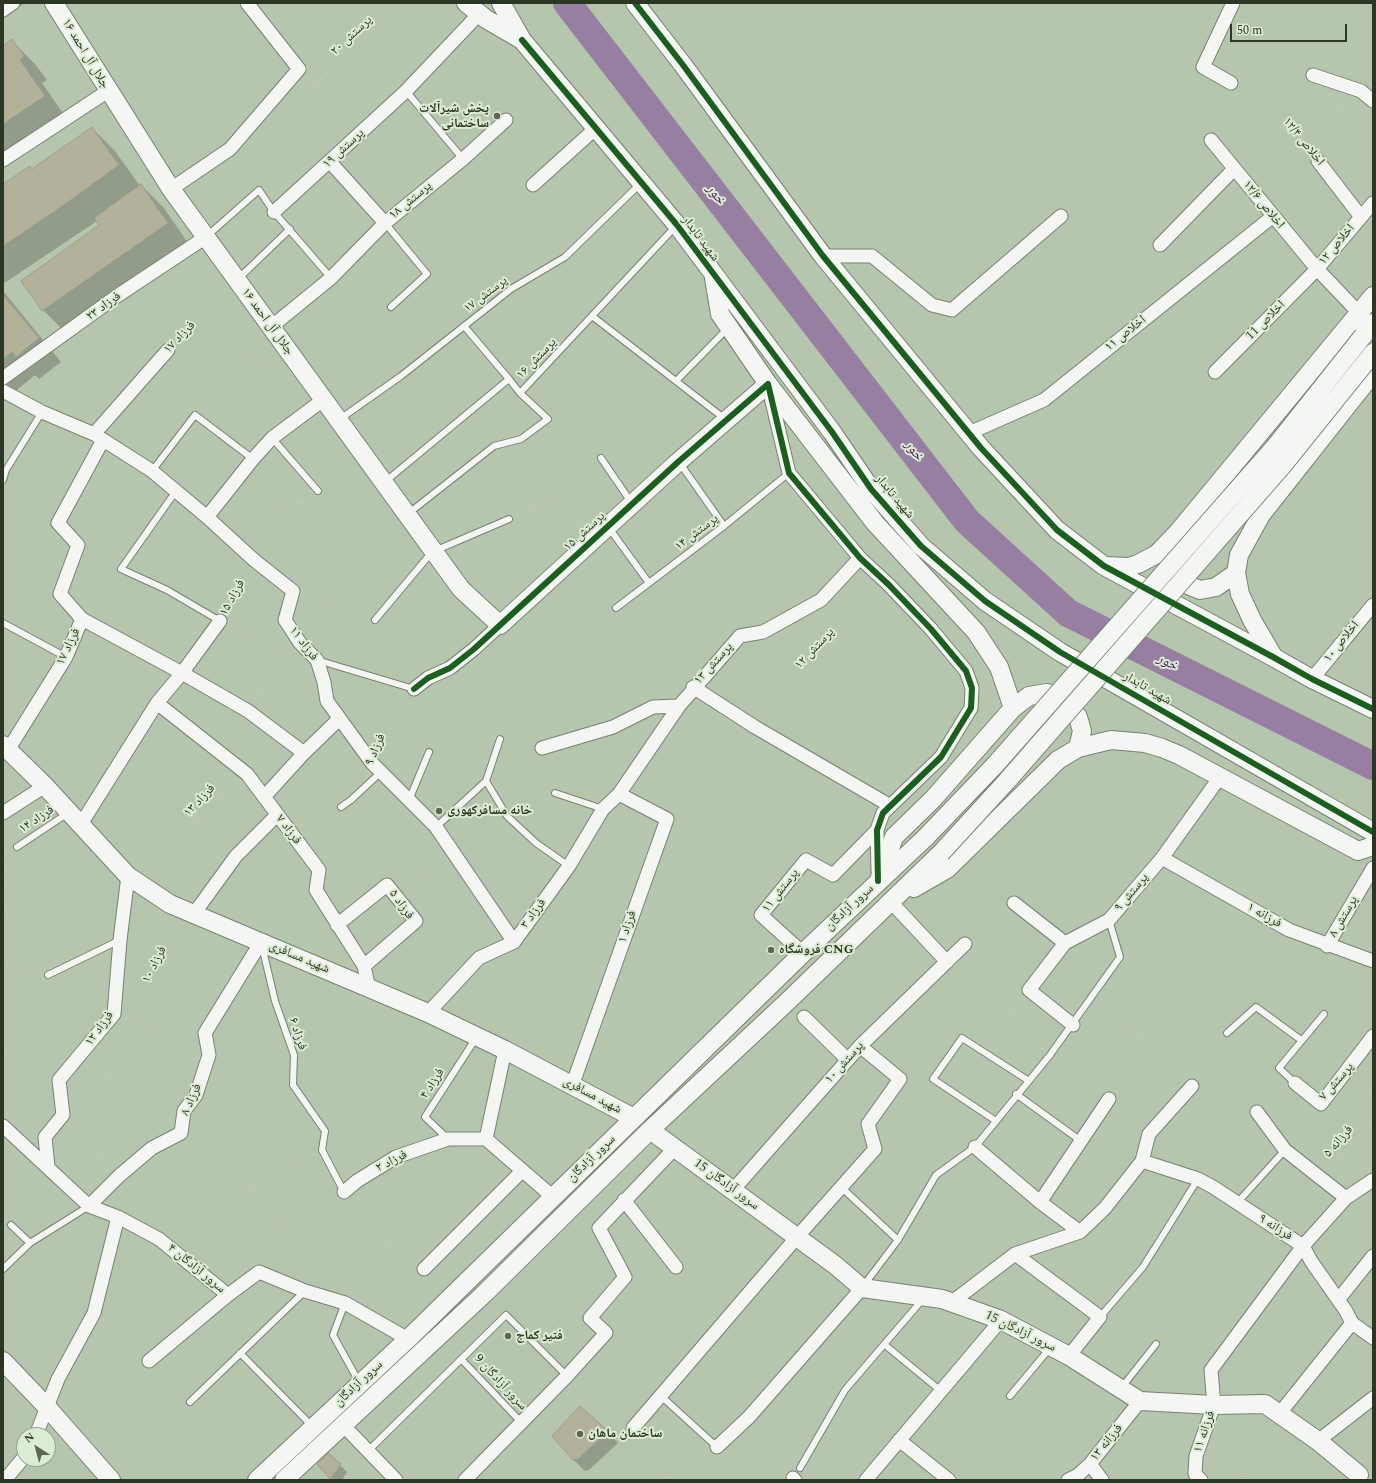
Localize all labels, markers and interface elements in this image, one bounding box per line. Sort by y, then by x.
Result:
street label: پرستش ۲۰ [328,13,376,59]
street label: جلال آل احمد ۱۶ [58,16,112,92]
scale bar [1232,16,1349,42]
text: 50 m [1237,21,1262,40]
place label: پخش شیرآلات ساختمانی [419,101,489,132]
marker: پخش شیرآلات ساختمانی [492,111,502,121]
street label: اخلاص ۱۲/۴ [1279,115,1327,169]
street label: پرستش ۱۹ [320,126,368,172]
street label: اخلاص ۱۲/۶ [1239,178,1287,232]
street label: پرستش ۱۸ [386,179,436,223]
water label: خور [702,182,728,208]
street label: شهید تابدار [678,213,722,265]
street label: اخلاص ۱۲ [1315,221,1359,269]
street label: پرستش ۱۷ [461,273,511,317]
street label: جلال آل احمد ۱۶ [237,285,297,359]
street label: فرزاد ۲۳ [84,289,124,325]
street label: اخلاص 11 [1243,298,1289,344]
street label: اخلاص ۱۱ [1102,313,1150,355]
street label: فرزاد ۱۷ [161,319,199,357]
street label: پرستش ۱۶ [514,335,560,383]
water label: خور [900,438,926,464]
street label: شهید تابدار [871,472,917,522]
street label: پرستش ۱۵ [561,509,609,555]
street label: پرستش ۱۴ [672,511,722,555]
street label: فرزاد ۱۵ [217,577,249,619]
street label: اخلاص ۱۰ [1321,618,1363,666]
street label: فرزاد ۱۱ [285,624,321,664]
street label: پرستش ۱۲ [792,625,838,673]
street label: فرزاد ۱۷ [53,626,85,668]
street label: پرستش ۱۳ [691,640,737,688]
water label: خور [1154,651,1180,675]
street label: شهید تابدار [1120,669,1174,709]
street label: فرزاد ۹ [362,732,390,768]
street label: فرزاد ۱۳ [181,781,219,821]
street label: فرزاد ۱۴ [16,803,58,837]
place label: خانه مسافرکهوری [447,803,532,819]
marker: خانه مسافرکهوری [434,806,444,816]
street label: فرزاد ۷ [272,812,304,848]
street label: پرستش ۱۱ [759,866,803,916]
street label: پرستش ۹ [1111,871,1153,915]
street label: سرور آزادگان [822,881,878,935]
street label: فرزاد ۵ [385,887,417,923]
street label: پرستش ۸ [1326,894,1362,940]
street label: فرزاد ۳ [518,896,550,932]
street label: فرزانه ۱ [1244,900,1284,932]
street label: فرزاد ۱ [615,909,641,945]
street label: شهید مسافری [266,938,332,978]
place label: فروشگاه CNG [779,942,854,958]
street label: فرزاد ۱۰ [139,944,171,986]
marker: فروشگاه CNG [766,945,776,955]
street label: فرزاد ۱۲ [82,1009,118,1049]
street label: فرزاد ۶ [284,1016,310,1052]
street label: پرستش ۱۰ [822,1039,868,1087]
street label: پرستش ۷ [1316,1060,1358,1104]
street label: فرزاد ۴ [417,1066,449,1102]
street label: شهید مسافری [560,1074,624,1118]
street label: فرزاد ۸ [178,1082,206,1118]
street label: فرزانه ۵ [1321,1123,1357,1161]
street label: سرور آزادگان [565,1132,619,1186]
street label: فرزاد ۲ [374,1147,410,1177]
street label: سرور آزادگان 15 [690,1156,762,1214]
street label: فرزانه ۹ [1255,1211,1295,1245]
street label: سرور آزادگان ۴ [164,1241,228,1297]
street label: سرور آزادگان 15 [982,1308,1058,1356]
place label: فتیر کماج [516,1328,563,1344]
marker: فتیر کماج [503,1331,513,1341]
street label: سرور آزادگان 9 [470,1352,530,1414]
street label: سرور آزادگان [331,1357,387,1411]
street label: فرزانه ۱۱ [1191,1409,1219,1455]
street label: فرزانه ۱۳ [1087,1421,1127,1465]
place label: ساختمان ماهان [588,1426,662,1442]
north arrow [16,1427,56,1467]
text: N [21,1428,38,1447]
marker: ساختمان ماهان [575,1429,585,1439]

